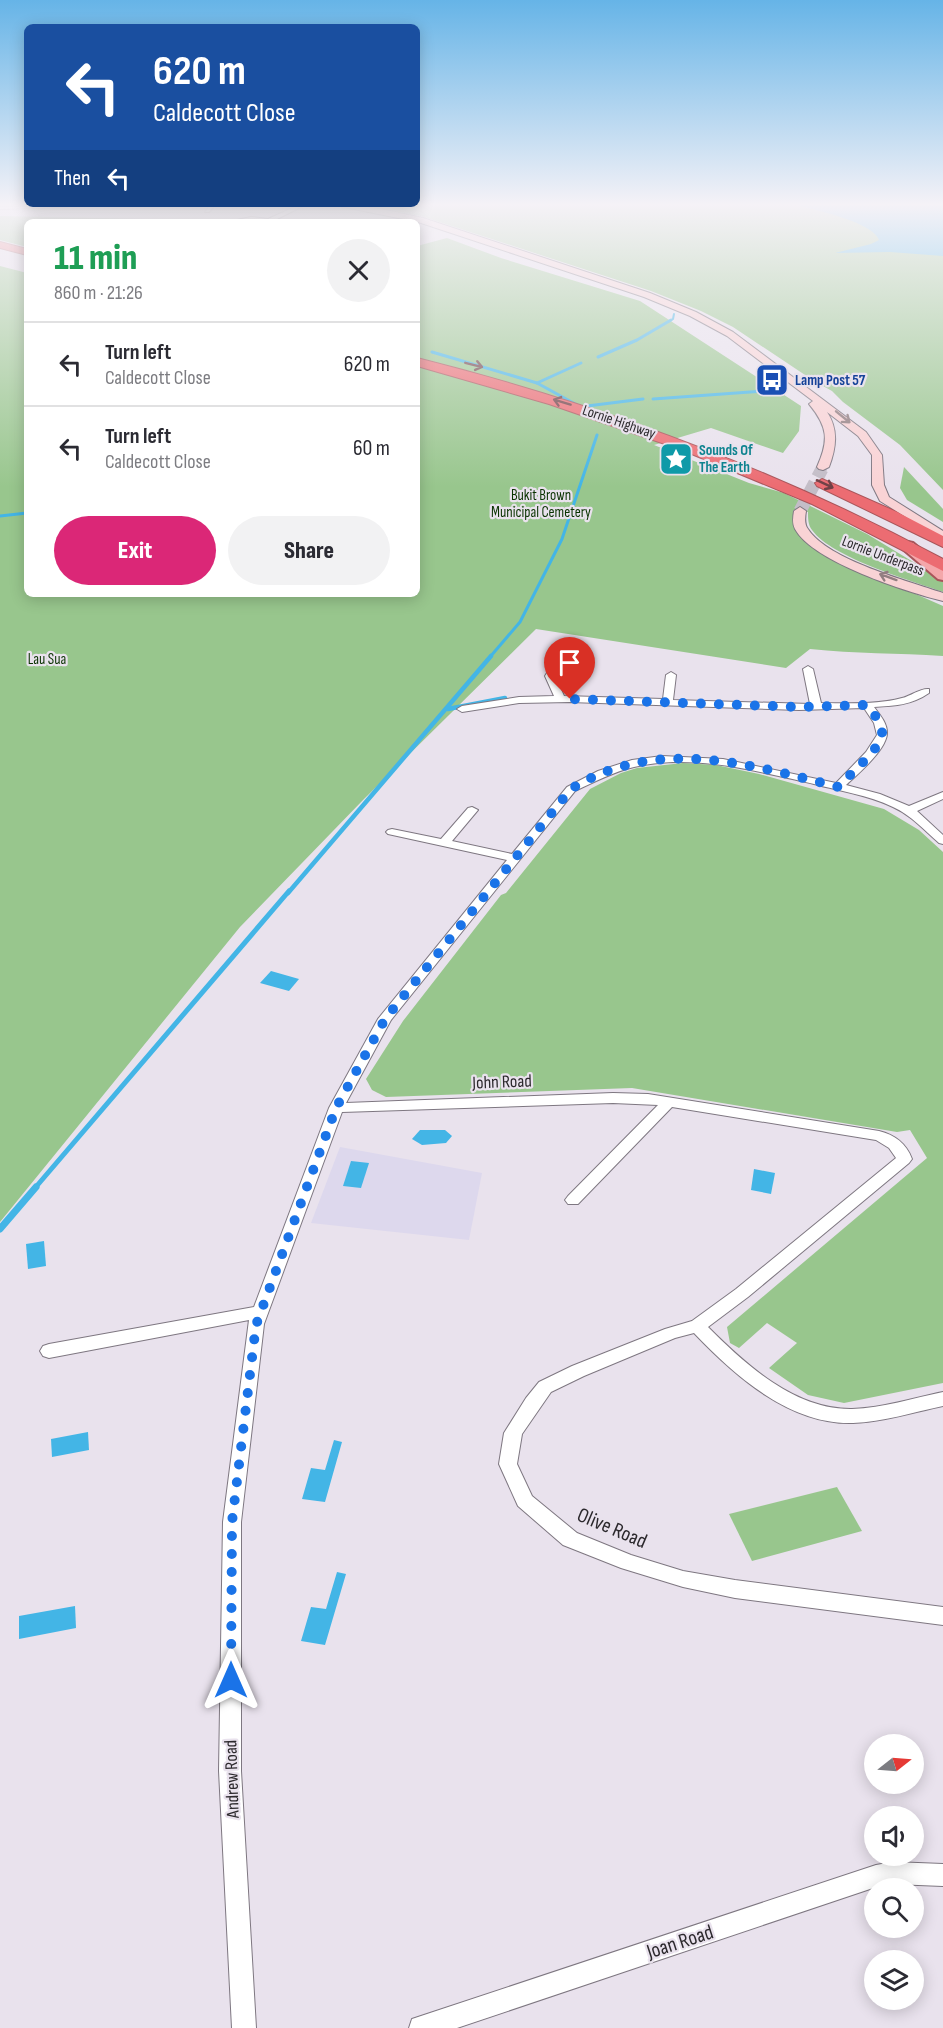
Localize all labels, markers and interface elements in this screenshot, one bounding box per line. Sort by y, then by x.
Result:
text: 620 m [153,46,246,97]
icon: left [54,48,132,126]
text: Caldecott Close [153,97,296,129]
icon: left [102,162,135,195]
text: Then [54,165,90,192]
text: 11 min [54,237,137,280]
button: close [327,239,390,302]
text: 860 m · 21:26 [54,281,143,305]
text: Turn left [105,339,171,366]
icon: left [54,348,87,381]
text: 620 m [344,351,390,378]
one-way arrow [464,359,483,371]
bus stop icon: Lamp Post 57 [754,362,790,398]
text: Caldecott Close [105,366,211,390]
place label: Lamp Post 57 [795,371,866,390]
one-way arrow [553,396,572,407]
street label: Lornie Highway [580,401,658,443]
one-way arrow [834,411,850,424]
text: Turn left [105,423,171,450]
icon: left [54,432,87,465]
text: 60 m [353,435,390,462]
place icon: Sounds Of The Earth [658,441,694,477]
place label: Sounds Of The Earth [699,441,753,477]
text: Caldecott Close [105,450,211,474]
one-way arrow [816,479,834,491]
park label: Bukit Brown Municipal Cemetery [491,486,591,522]
button: Exit [54,516,216,585]
button: Share [228,516,390,585]
street label: Lornie Underpass [839,532,927,580]
one-way arrow [879,571,898,582]
pin [544,637,595,699]
icon: arrive [553,646,586,679]
park label: Lau Sua [28,650,66,669]
street label: John Road [471,1070,532,1094]
street label: Olive Road [573,1502,651,1554]
position arrow [199,1648,263,1712]
north arrow [864,1734,924,1794]
map controls [864,1734,924,2010]
street label: Andrew Road [220,1740,244,1819]
button: sound [864,1806,924,1866]
button: search [864,1878,924,1938]
street label: Joan Road [643,1920,716,1965]
button: layers [864,1950,924,2010]

